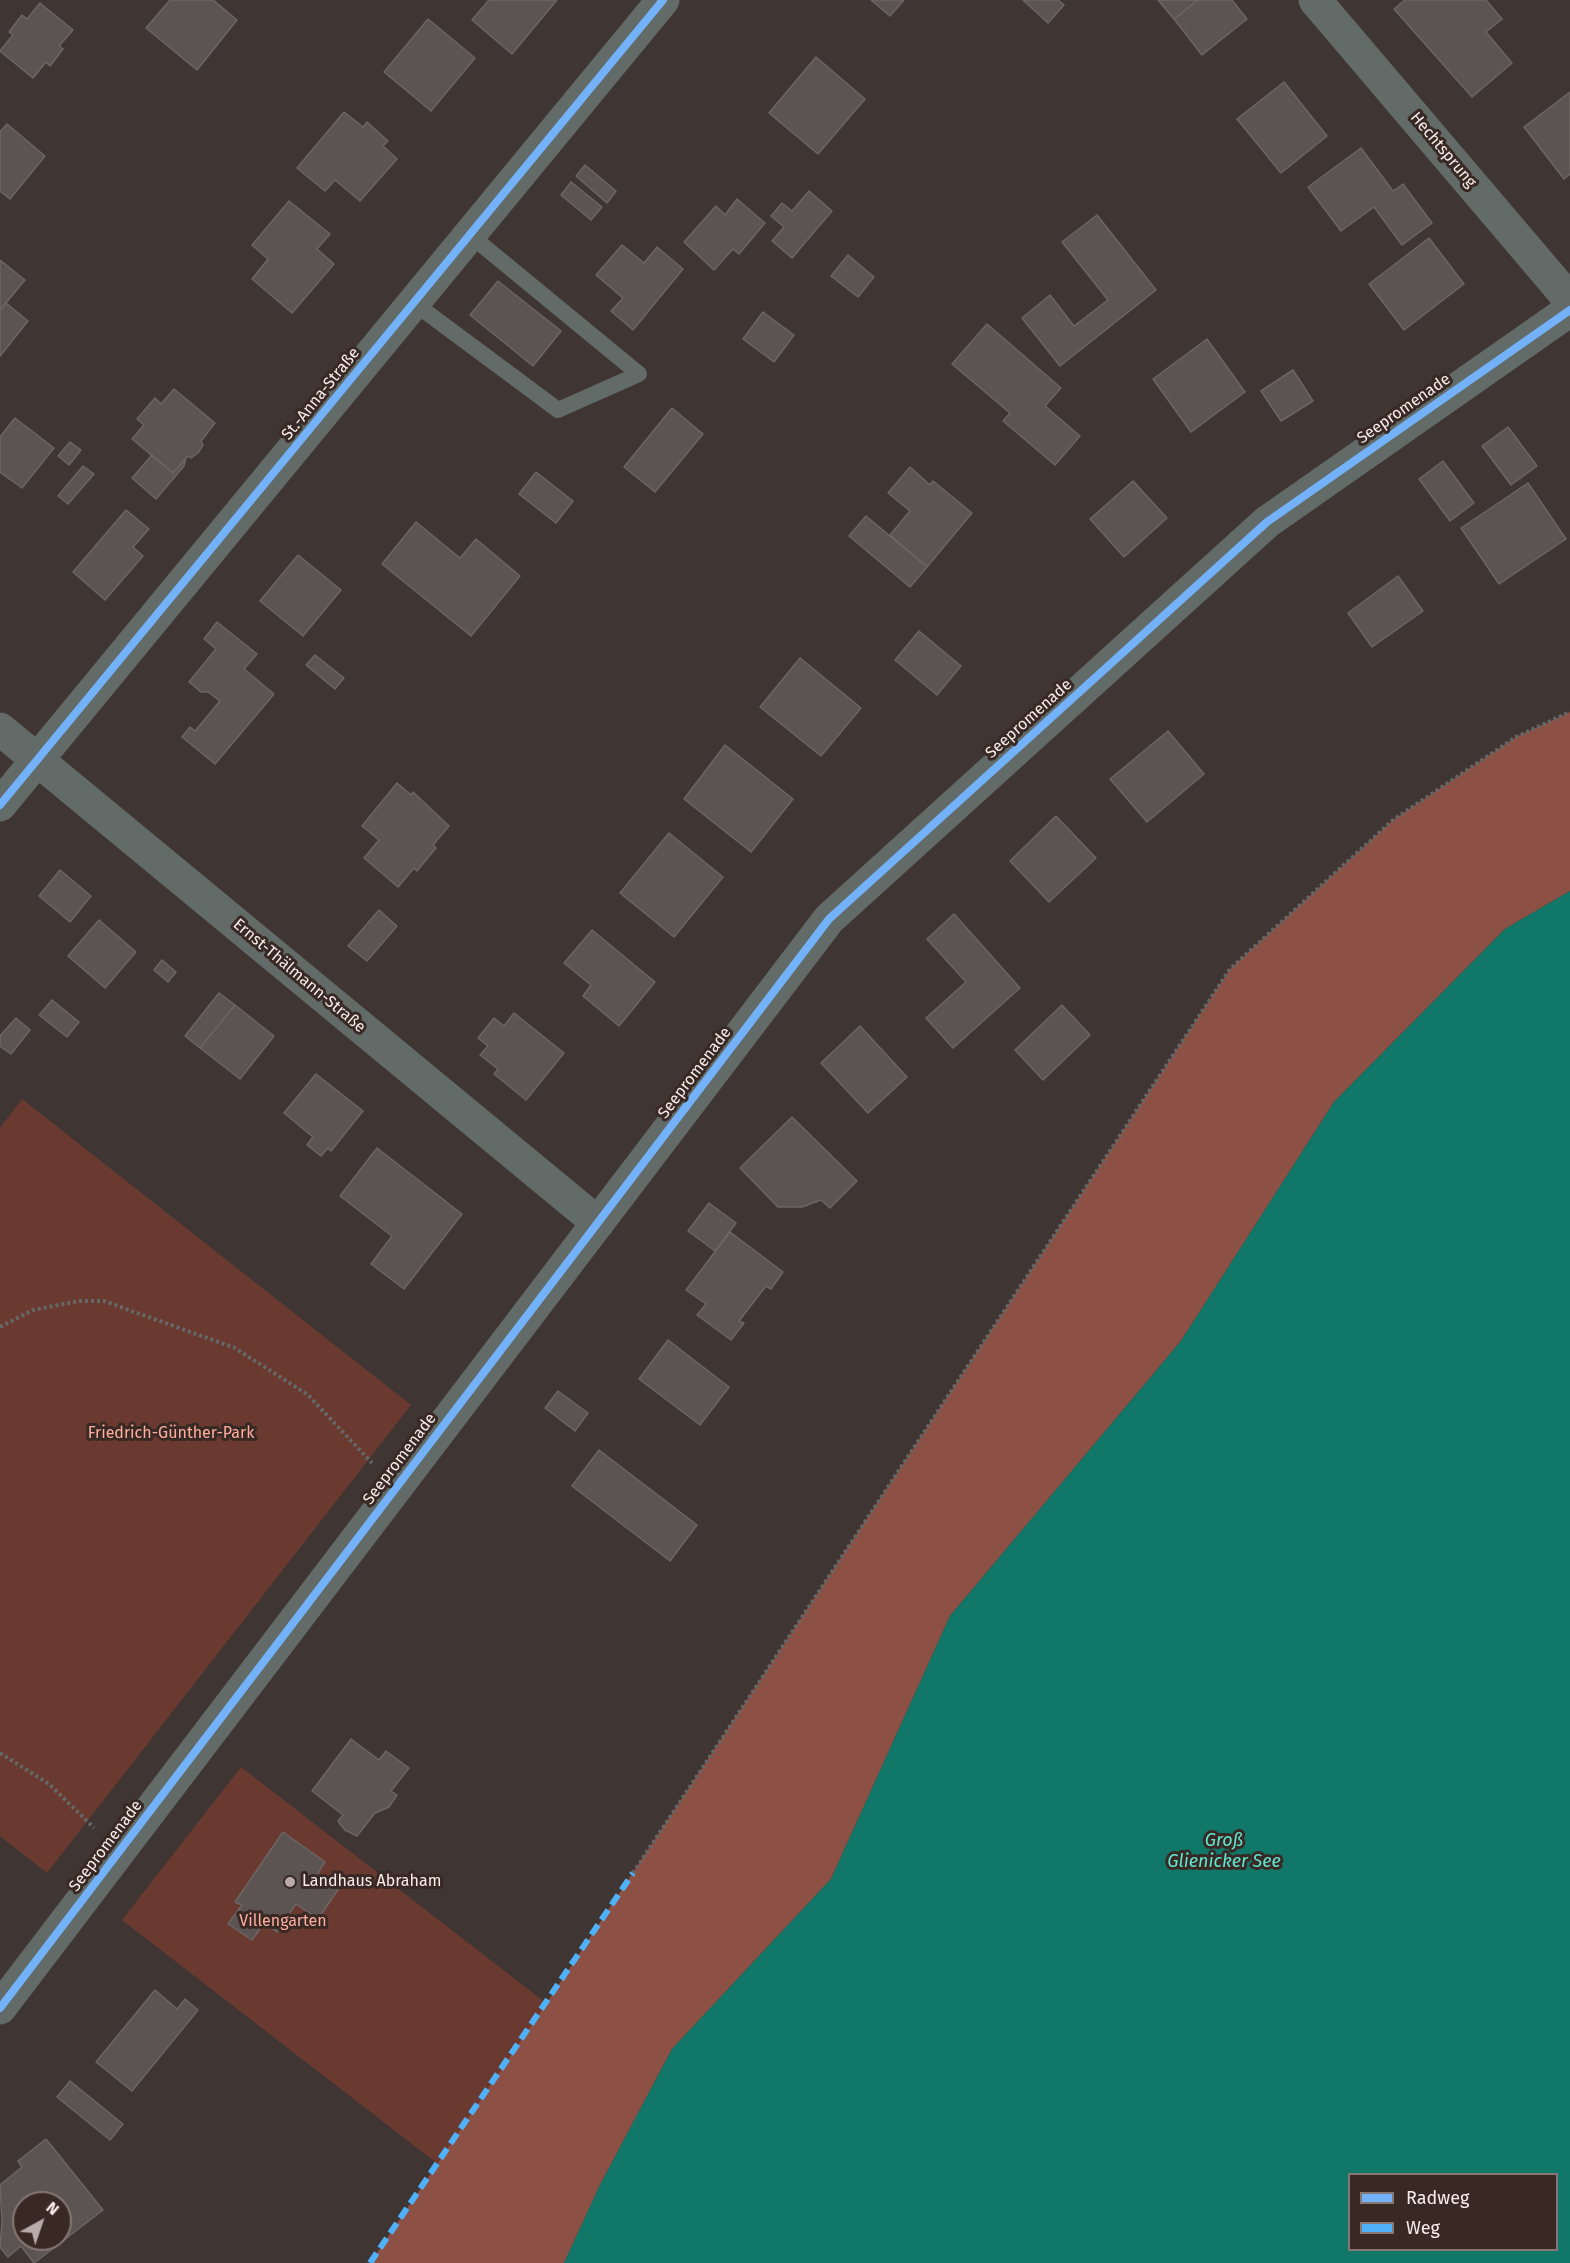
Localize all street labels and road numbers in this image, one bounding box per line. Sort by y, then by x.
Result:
street label: Hechtsprung [1406,108,1480,192]
street label: St.-Anna-Straße [278,344,364,444]
street label: Seepromenade [1354,370,1454,448]
street label: Seepromenade [982,675,1076,763]
street label: Ernst-Thälmann-Straße [229,915,369,1037]
street label: Seepromenade [654,1023,736,1123]
street label: Seepromenade [359,1409,441,1509]
street label: Seepromenade [65,1796,147,1896]

